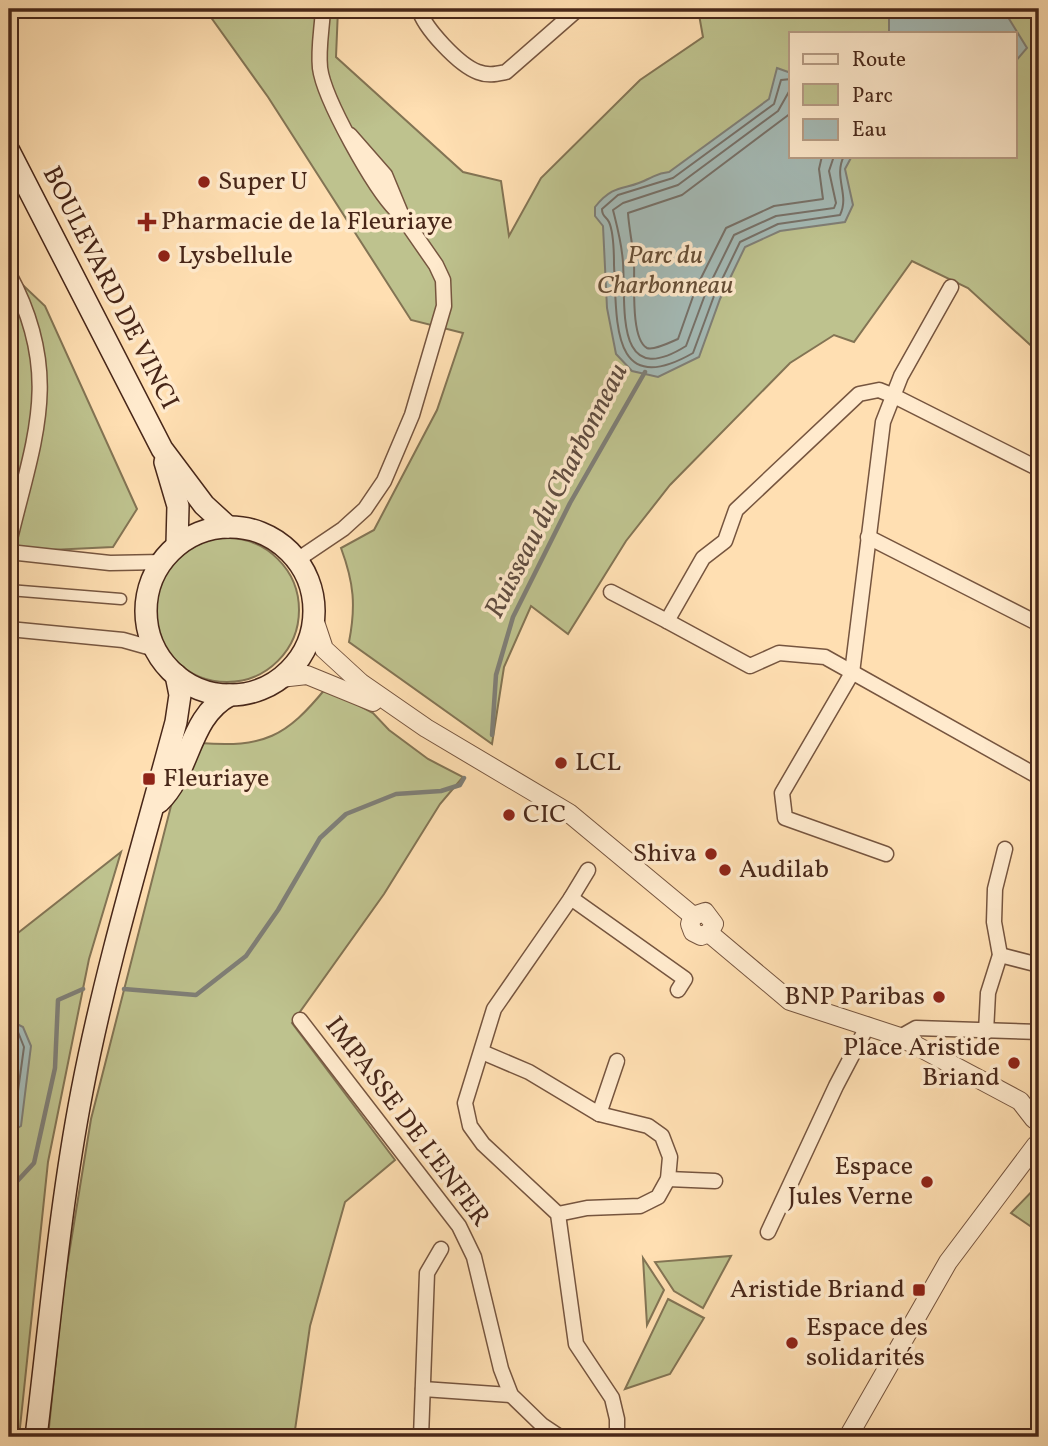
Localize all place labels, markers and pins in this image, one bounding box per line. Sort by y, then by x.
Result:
place label: Super U [218,164,308,200]
marker: Super U [196,174,212,190]
place label: Pharmacie de la Fleuriaye [161,204,453,240]
marker: Pharmacie de la Fleuriaye [139,214,155,230]
place label: Lysbellule [178,238,293,274]
marker: Lysbellule [156,248,172,264]
place label: LCL [575,745,622,781]
marker: LCL [553,755,569,771]
place label: Fleuriaye [163,761,269,797]
marker: Fleuriaye [141,771,157,787]
place label: CIC [523,797,566,833]
marker: CIC [501,807,517,823]
place label: Shiva [633,836,697,872]
marker: Shiva [703,846,719,862]
place label: Audilab [739,852,829,888]
marker: Audilab [717,862,733,878]
place label: BNP Paribas [784,979,925,1015]
marker: BNP Paribas [931,989,947,1005]
place label: Place Aristide Briand [843,1030,1000,1096]
marker: Place Aristide Briand [1006,1055,1022,1071]
place label: Espace Jules Verne [788,1149,913,1215]
marker: Espace Jules Verne [919,1174,935,1190]
place label: Aristide Briand [730,1272,905,1308]
marker: Aristide Briand [911,1282,927,1298]
place label: Espace des solidarités [806,1310,928,1376]
marker: Espace des solidarités [784,1335,800,1351]

